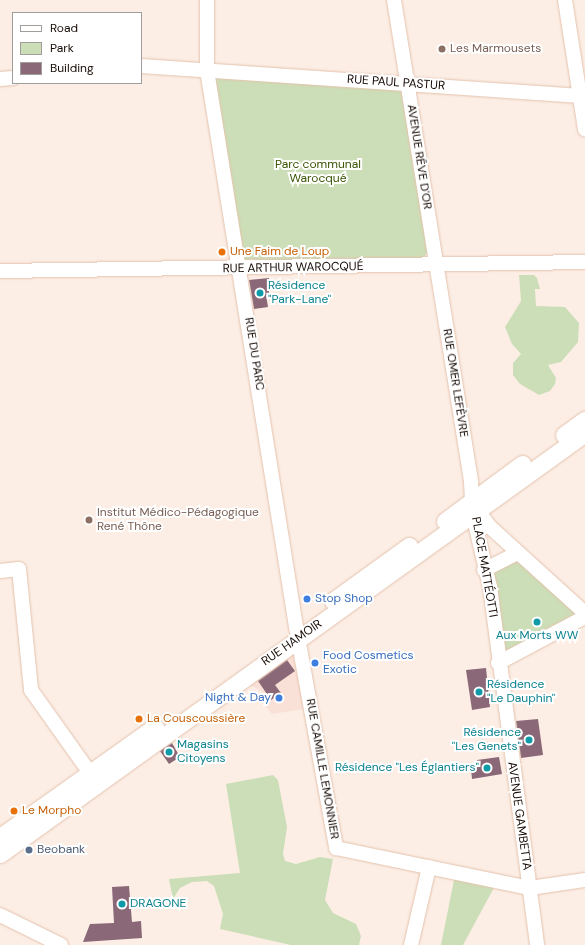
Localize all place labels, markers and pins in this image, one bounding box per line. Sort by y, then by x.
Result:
place label: Les Marmousets [450,42,541,56]
marker: Les Marmousets [437,44,447,54]
place label: Une Faim de Loup [230,245,329,259]
marker: Une Faim de Loup [217,247,227,257]
place label: Résidence "Park-Lane" [268,279,331,307]
marker: Résidence "Park-Lane" [255,288,265,298]
place label: Institut Médico-Pédagogique René Thône [97,506,259,534]
marker: Institut Médico-Pédagogique René Thône [84,515,94,525]
place label: Stop Shop [315,592,373,606]
marker: Stop Shop [302,594,312,604]
marker: Aux Morts WW [532,617,542,627]
place label: Aux Morts WW [496,629,578,643]
place label: Food Cosmetics Exotic [323,649,414,677]
marker: Food Cosmetics Exotic [310,658,320,668]
place label: Résidence "Le Dauphin" [487,678,555,706]
marker: Résidence "Le Dauphin" [474,687,484,697]
place label: Night & Day [205,691,271,705]
marker: Night & Day [274,693,284,703]
place label: La Couscoussière [147,712,245,726]
marker: La Couscoussière [134,714,144,724]
place label: Résidence "Les Genets" [452,726,521,754]
marker: Résidence "Les Genets" [524,735,534,745]
place label: Magasins Citoyens [177,738,229,766]
marker: Magasins Citoyens [164,747,174,757]
place label: Résidence "Les Églantiers" [335,761,479,775]
marker: Résidence "Les Églantiers" [482,763,492,773]
place label: Le Morpho [22,804,81,818]
marker: Le Morpho [9,806,19,816]
place label: Beobank [37,843,85,857]
marker: Beobank [24,845,34,855]
place label: DRAGONE [130,897,186,911]
marker: DRAGONE [117,899,127,909]

